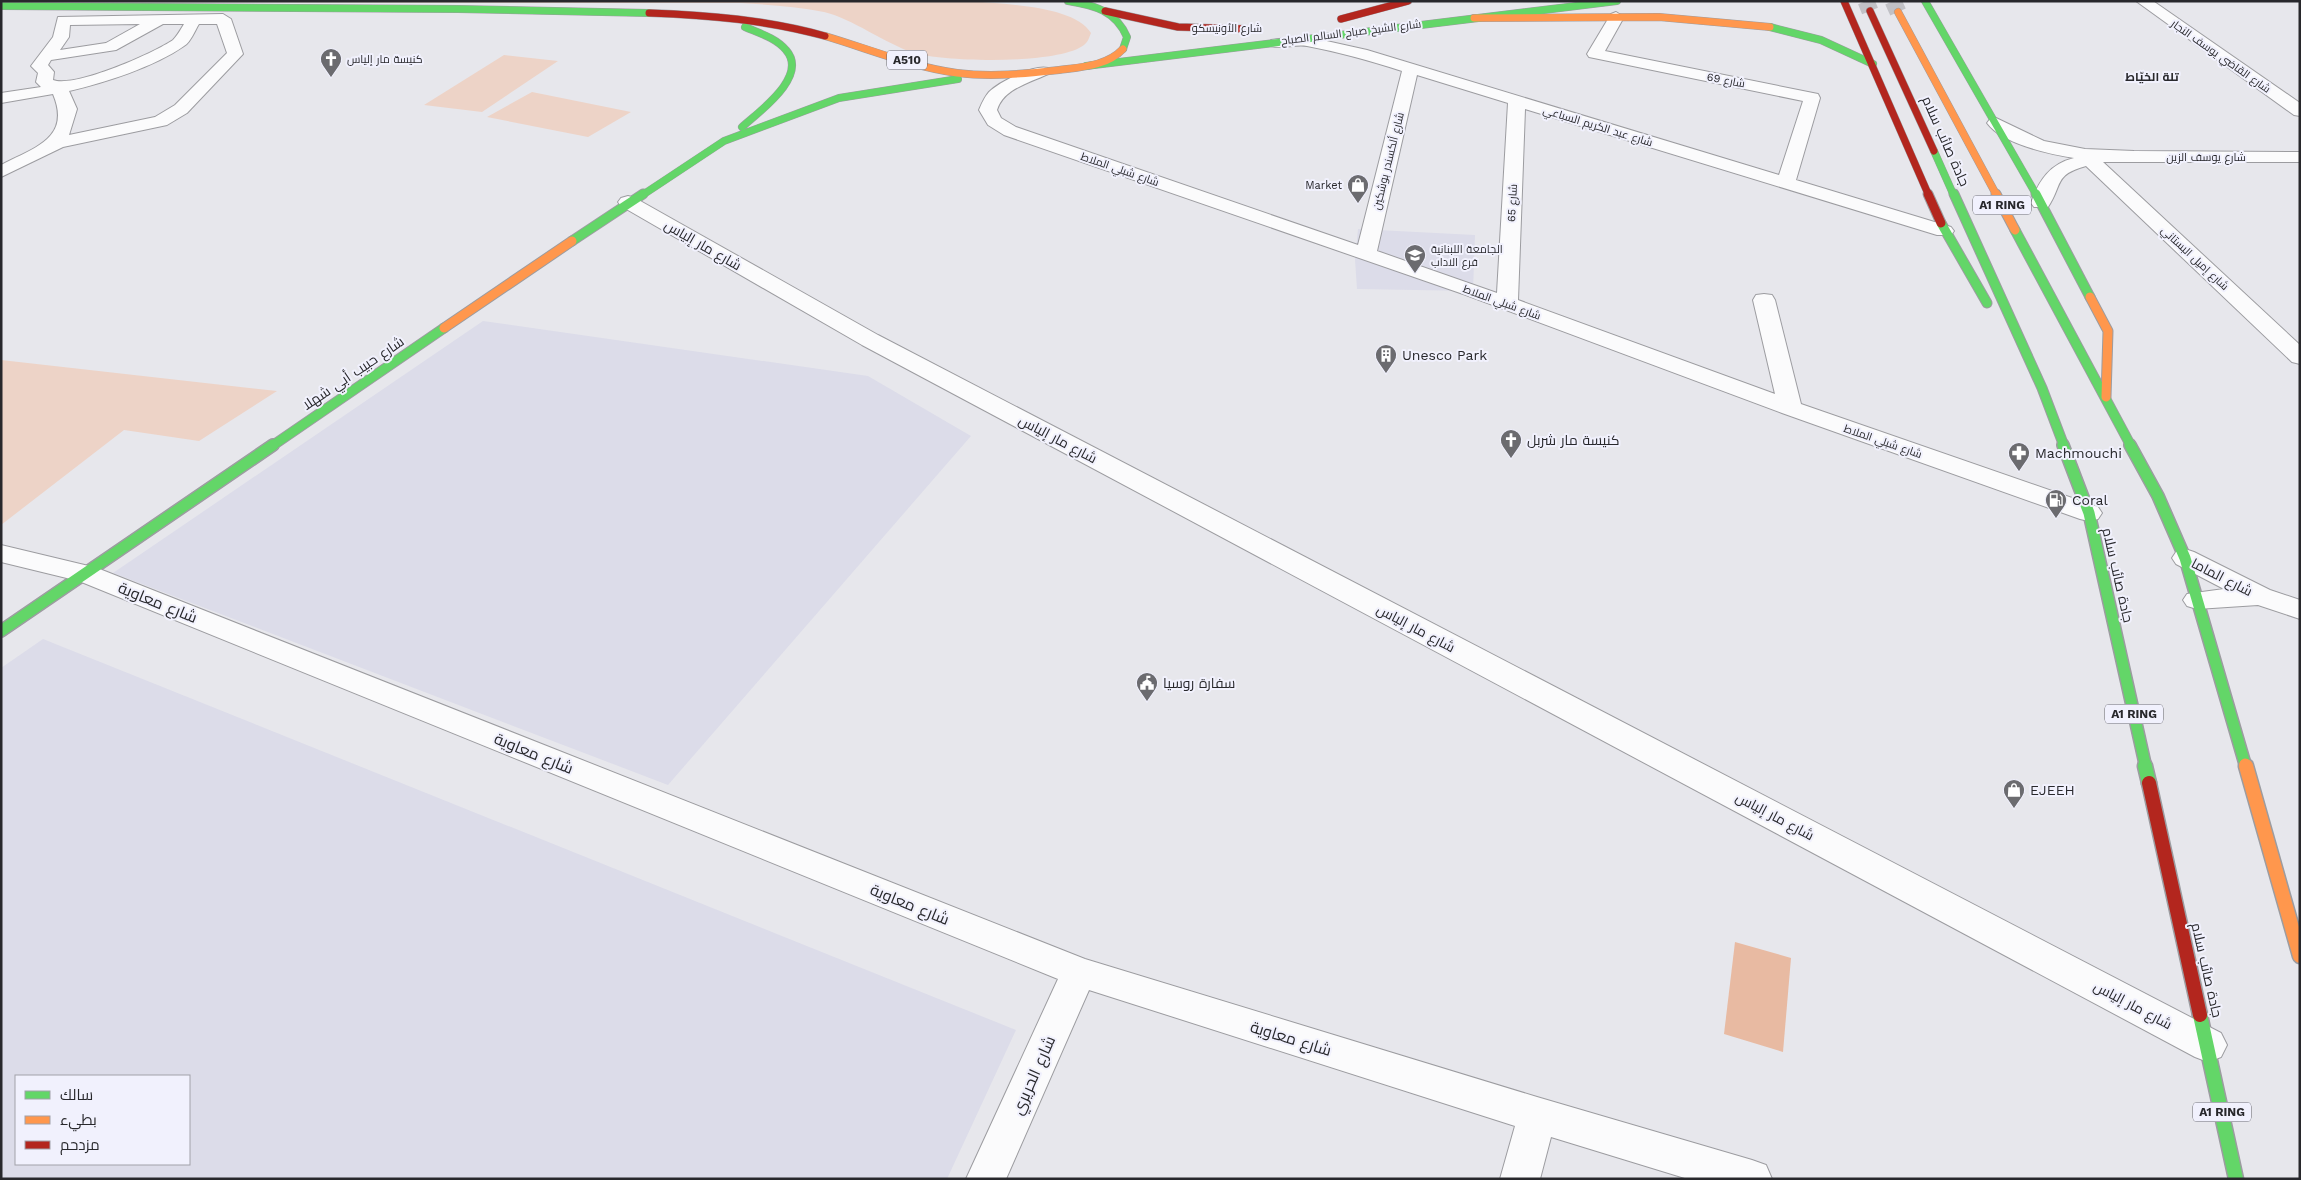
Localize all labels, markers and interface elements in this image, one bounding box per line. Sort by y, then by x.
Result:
street label: شارع الشيخ صباح السالم الصباح [1280,17,1422,49]
street label: شارع القاضي يوسف النجار [2167,17,2273,96]
street label: شارع الأونيسكو [1192,22,1262,36]
church icon: كنيسة مار إلياس [319,47,343,78]
road number: A510 [887,50,927,70]
place label: كنيسة مار إلياس [347,53,423,66]
street label: شارع 69 [1706,70,1746,92]
district label: تلة الخيّاط [2125,70,2179,84]
street label: جادة صائب سلام [1917,93,1973,189]
street label: شارع عبد الكريم السباعي [1541,104,1654,151]
street label: شارع ألكسندر بوشكين [1369,111,1408,211]
street label: شارع شبلي الملاط [1078,150,1161,191]
street label: شارع يوسف الزين [2166,151,2246,165]
shop icon: Market [1346,173,1370,204]
place label: Market [1305,179,1342,192]
street label: شارع 65 [1505,184,1521,222]
road number: A1 RING [1973,196,2031,214]
street label: شارع مار إلياس [661,216,744,274]
street label: شارع إميل البستاني [2157,224,2231,294]
school or university icon: الجامعة اللبنانية فرع الاداب [1403,243,1427,274]
place label: الجامعة اللبنانية فرع الاداب [1431,243,1503,270]
street label: شارع شبلي الملاط [1460,282,1543,324]
street label: شارع حبيب أبي شهلا [299,332,409,416]
building icon: Unesco Park [1374,343,1398,374]
place label: Unesco Park [1402,347,1487,363]
street label: شارع مار إلياس [1016,412,1100,467]
street label: شارع شبلي الملاط [1841,422,1924,463]
church icon: كنيسة مار شربل [1499,428,1523,459]
place label: كنيسة مار شربل [1527,432,1620,448]
pharmacy icon: Machmouchi [2007,441,2031,472]
place label: Machmouchi [2035,445,2122,461]
fuel station icon: Coral [2044,488,2068,519]
place label: Coral [2072,492,2108,508]
street label: جادة صائب سلام [2097,526,2137,624]
street label: شارع الماما [2188,555,2255,600]
street label: شارع معاوية [115,578,200,629]
street label: شارع مار إلياس [1374,601,1458,656]
public building icon: سفارة روسيا [1135,671,1159,702]
place label: سفارة روسيا [1163,675,1235,691]
road number: A1 RING [2105,704,2163,724]
street label: شارع معاوية [491,729,576,780]
shop icon: EJEEH [2002,778,2026,809]
place label: EJEEH [2030,782,2075,798]
street label: شارع مار إلياس [1733,789,1817,844]
street label: شارع معاوية [867,880,952,931]
street label: جادة صائب سلام [2186,921,2226,1019]
street label: شارع مار إلياس [2091,978,2175,1033]
street label: شارع معاوية [1247,1017,1334,1062]
street label: شارع الحريري [1008,1033,1063,1119]
legend [15,1075,190,1165]
text: سالك [60,1086,93,1104]
road number: A1 RING [2193,1102,2251,1122]
text: بطيء [60,1111,97,1132]
text: مزدحم [60,1136,100,1155]

